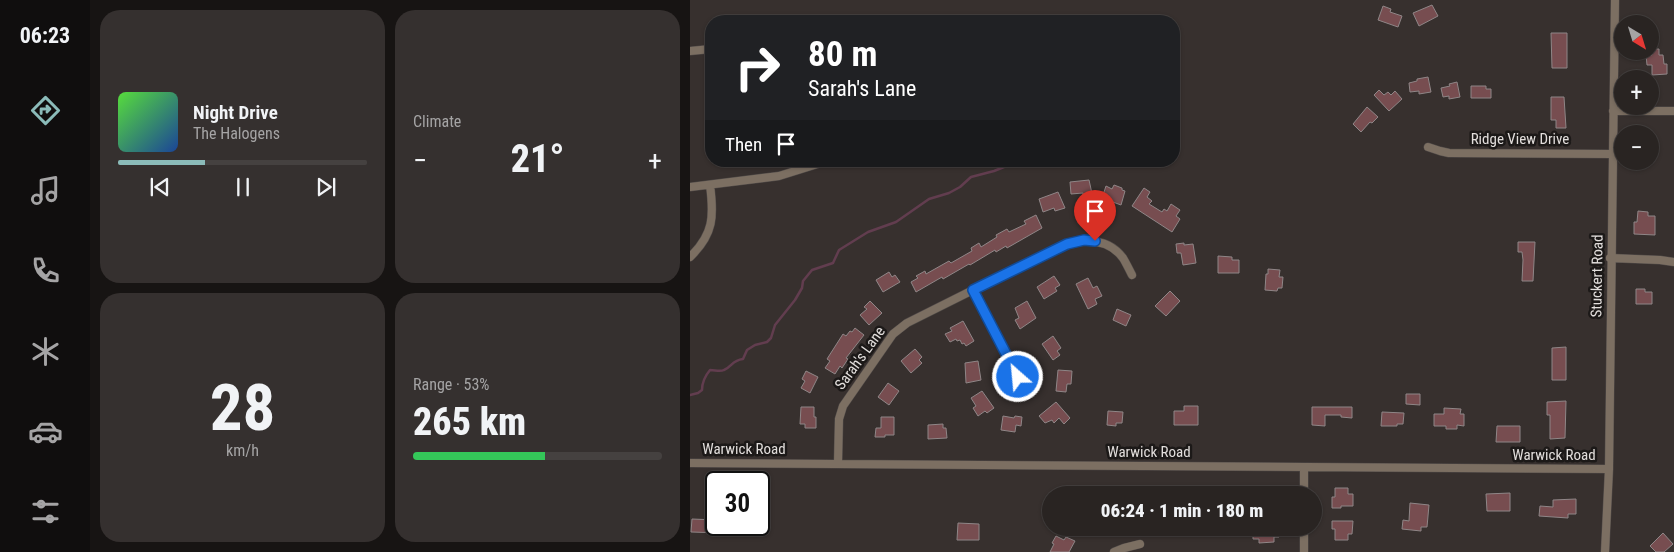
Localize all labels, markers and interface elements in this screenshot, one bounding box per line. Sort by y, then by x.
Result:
north arrow [1614,15,1659,60]
map controls [1614,15,1659,170]
text: 06:23 [20,23,70,48]
text: 80 m [808,34,877,75]
icon: right [725,35,790,100]
button: + [1614,70,1659,115]
text: Sarah's Lane [808,76,916,101]
icon: directions [28,93,63,128]
text: Night Drive [193,101,278,124]
text: Climate [413,112,461,131]
text: The Halogens [193,124,280,143]
button: − [1614,125,1659,170]
icon: arrive [772,130,800,158]
street label: Ridge View Drive [1471,130,1569,148]
text: Then [725,133,762,156]
text: 21° [511,137,564,181]
text: − [413,144,427,177]
text: + [648,144,662,177]
icon: music [28,173,63,208]
icon: previous [146,173,174,201]
icon: pause [229,173,257,201]
icon: next [312,173,340,201]
pin [1074,190,1116,241]
icon: arrive [1081,197,1109,225]
street label: Stuckert Road [1587,234,1607,318]
icon: phone [28,253,63,288]
street label: Sarah's Lane [831,323,889,393]
icon: climate [28,334,63,369]
position arrow [991,350,1043,402]
text: 28 [210,370,275,446]
text: Range · 53% [413,375,489,394]
text: 265 km [413,400,526,444]
icon: car [28,414,63,449]
street label: Warwick Road [702,440,786,458]
text: km/h [226,441,259,460]
street label: Warwick Road [1107,443,1191,461]
street label: Warwick Road [1512,446,1596,464]
speed limit sign: 30 [705,471,770,536]
icon: filters [28,494,63,529]
text: 06:24 · 1 min · 180 m [1101,499,1263,522]

